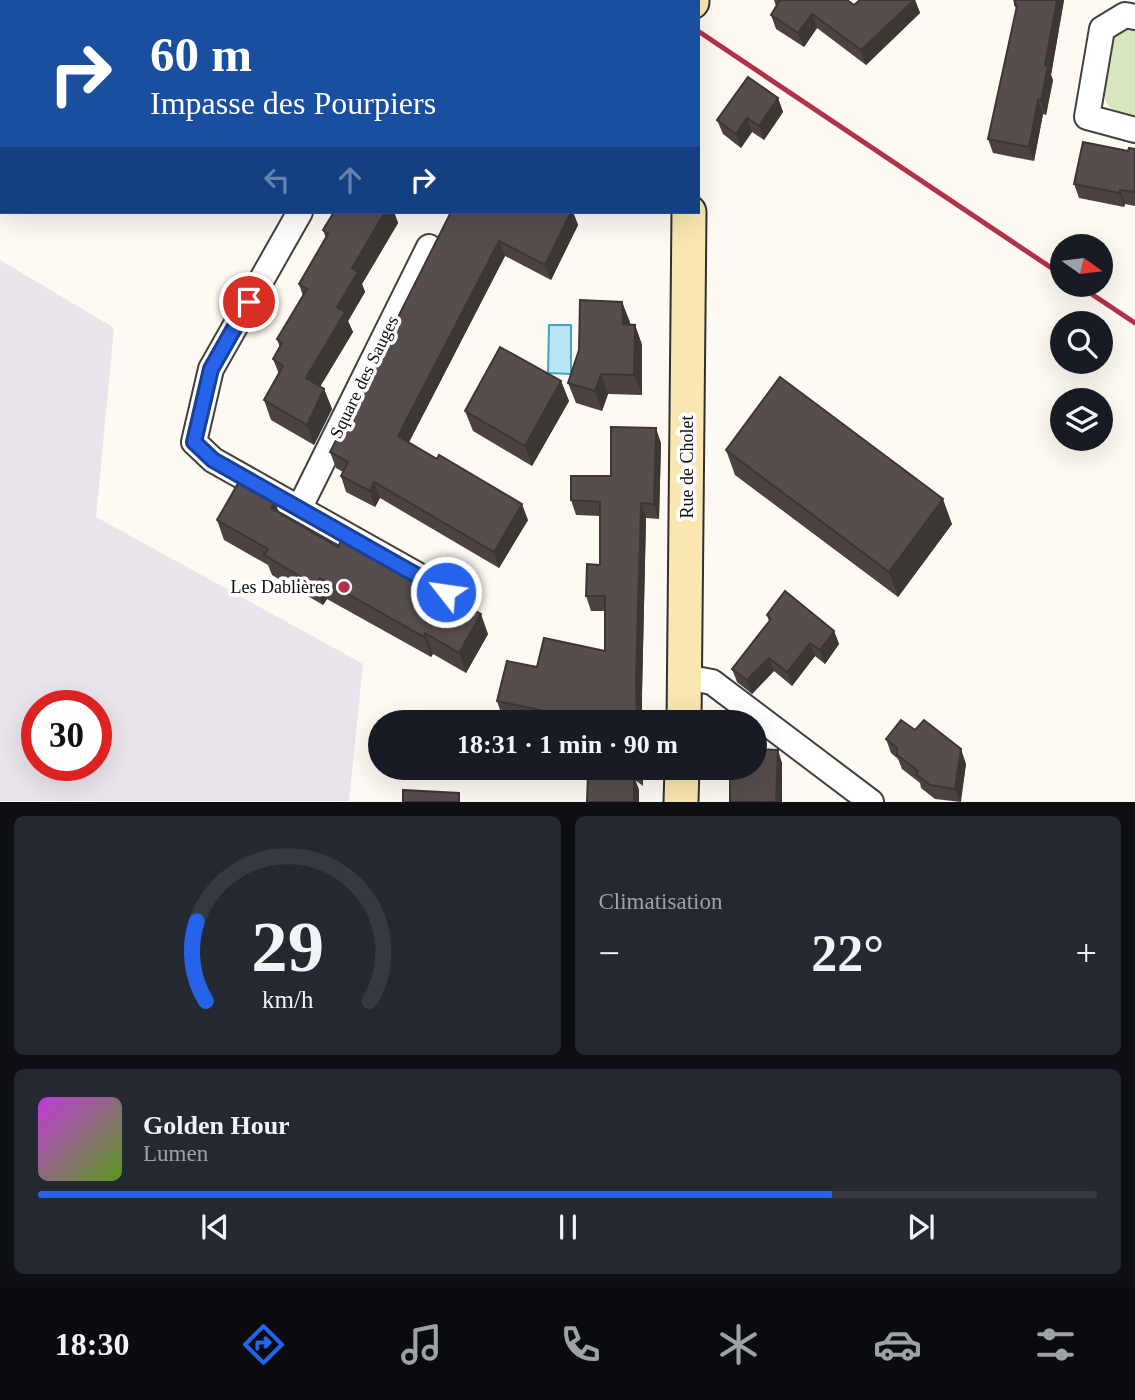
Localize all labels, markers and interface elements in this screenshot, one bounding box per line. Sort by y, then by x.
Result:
text: 60 m [150,27,252,82]
icon: right [35,28,126,119]
text: Impasse des Pourpiers [150,85,436,121]
icon: left [258,161,296,199]
icon: ahead [331,161,369,199]
icon: right [404,161,442,199]
north arrow [1050,234,1113,298]
map controls [1050,234,1113,451]
pin [219,272,279,332]
icon: arrive [230,283,268,321]
button: search [1050,311,1113,374]
street label: Square des Sauges [326,312,402,442]
button: layers [1050,388,1113,451]
street label: Rue de Cholet [677,416,697,518]
position arrow [409,555,483,629]
place label: Les Dablières [231,577,330,597]
marker: Les Dablières [336,579,352,595]
speed limit sign: 30 [21,690,112,781]
text: 18:31 · 1 min · 90 m [457,730,678,759]
text: Climatisation [599,889,722,914]
text: 29 [251,907,324,988]
text: 22° [811,925,884,982]
text: − [599,932,620,974]
text: + [1076,932,1097,974]
text: km/h [262,986,313,1013]
text: Golden Hour [143,1111,290,1140]
text: Lumen [143,1141,208,1166]
icon: previous [196,1208,234,1246]
icon: pause [549,1208,587,1246]
icon: next [902,1208,940,1246]
icon: directions [239,1320,288,1369]
icon: music [397,1320,446,1369]
icon: phone [556,1320,605,1369]
icon: climate [714,1320,763,1369]
icon: car [873,1320,922,1369]
icon: filters [1031,1320,1080,1369]
text: 18:30 [55,1326,129,1362]

